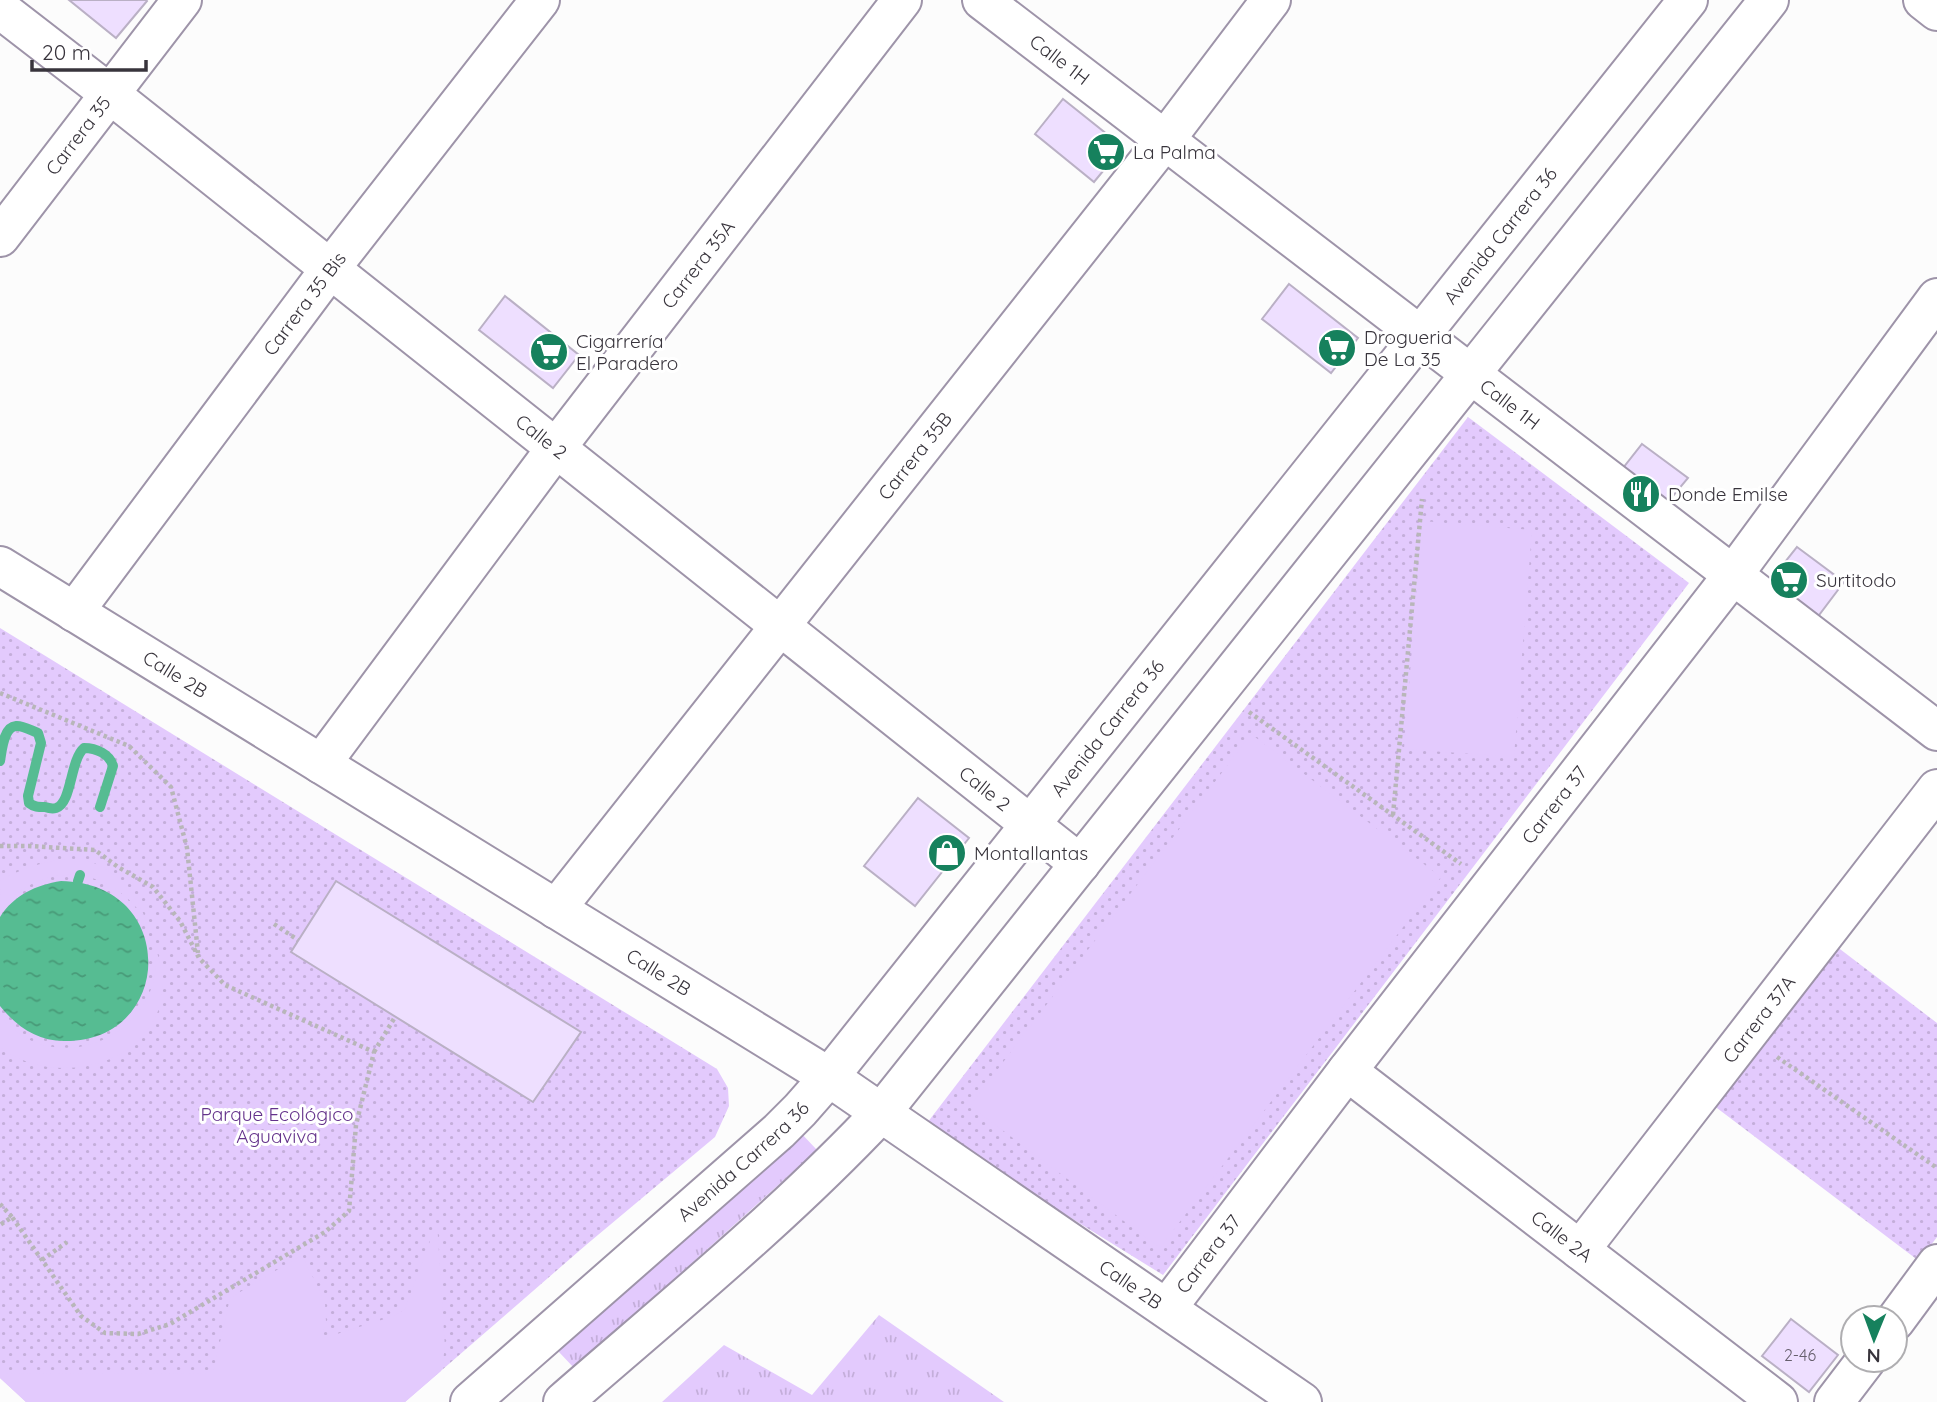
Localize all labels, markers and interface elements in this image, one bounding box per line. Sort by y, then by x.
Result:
scale bar [32,28,145,72]
street label: Calle 1H [1025,29,1095,90]
text: 20 m [42,39,91,65]
street label: Carrera 35 [40,91,116,180]
supermarket icon: La Palma [1085,131,1127,173]
place label: La Palma [1133,140,1216,164]
street label: Avenida Carrera 36 [1438,162,1562,309]
street label: Carrera 35A [656,215,740,313]
street label: Carrera 35 Bis [258,247,351,360]
place label: Drogueria De La 35 [1364,325,1452,371]
supermarket icon: Drogueria De La 35 [1316,327,1358,369]
place label: Cigarrería El Paradero [576,329,678,375]
supermarket icon: Cigarrería El Paradero [528,331,570,373]
street label: Calle 1H [1475,374,1545,435]
street label: Carrera 35B [873,407,957,505]
street label: Calle 2 [511,409,572,464]
restaurant icon: Donde Emilse [1620,473,1662,515]
place label: Donde Emilse [1668,482,1788,506]
supermarket icon: Surtitodo [1768,559,1810,601]
place label: Surtitodo [1816,568,1896,592]
street label: Calle 2B [139,645,212,703]
street label: Avenida Carrera 36 [1045,655,1169,801]
street label: Calle 2 [954,761,1015,816]
street label: Carrera 37 [1516,761,1592,849]
shop icon: Montallantas [926,832,968,874]
place label: Montallantas [974,841,1088,865]
street label: Calle 2B [622,943,696,1001]
street label: Carrera 37A [1717,970,1800,1068]
street label: Avenida Carrera 36 [672,1096,814,1227]
park label: Parque Ecológico Aguaviva [201,1102,354,1148]
street label: Calle 2A [1526,1205,1598,1267]
street label: Carrera 37 [1171,1210,1246,1298]
street label: Calle 2B [1095,1254,1167,1314]
north arrow [1839,1304,1909,1374]
text: N [1867,1344,1881,1368]
house number: 2-46 [1784,1345,1816,1365]

